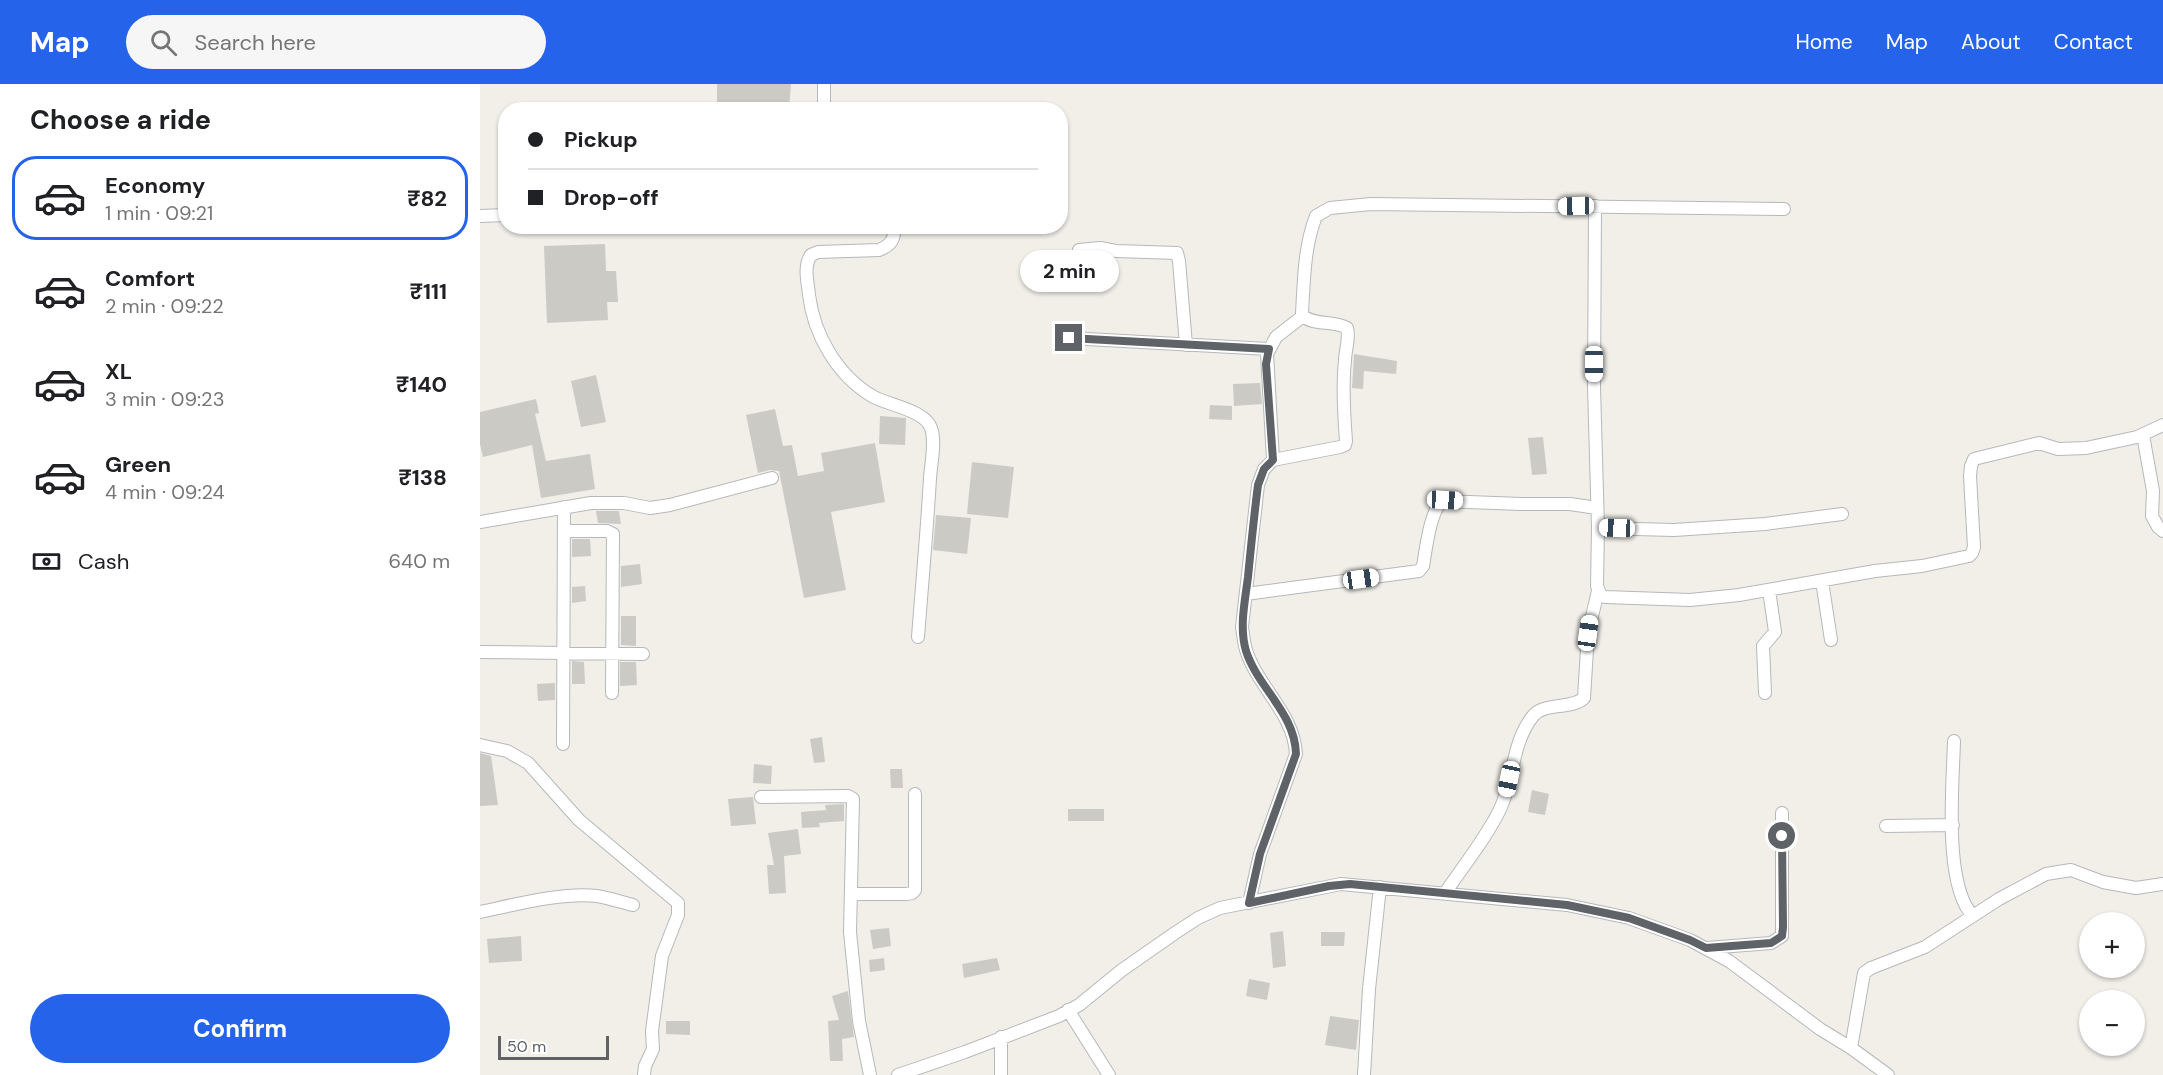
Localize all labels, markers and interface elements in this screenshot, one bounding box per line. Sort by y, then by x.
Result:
search box [126,15,546,69]
text: Map [30,24,90,61]
icon: search [147,26,180,59]
text: Search here [195,28,316,57]
text: Home [1795,28,1853,56]
text: Map [1886,28,1928,56]
text: About [1961,28,2021,56]
text: Contact [2054,28,2133,56]
text: Choose a ride [30,102,211,137]
text: Pickup [564,125,638,154]
icon: car [33,171,87,225]
text: Economy [105,171,205,200]
text: Drop-off [564,183,659,212]
text: ₹82 [407,184,447,213]
car [1558,197,1594,215]
text: 1 min · 09:21 [105,200,213,226]
callout: 2 min [1020,251,1118,293]
text: 2 min [1043,258,1096,284]
icon: car [33,264,87,318]
text: Comfort [105,264,195,293]
text: ₹111 [409,277,447,306]
text: 2 min · 09:22 [105,293,224,319]
route end [1055,324,1082,351]
car [1585,346,1603,382]
icon: car [33,357,87,411]
text: XL [105,357,132,386]
text: ₹140 [396,370,447,399]
text: 3 min · 09:23 [105,386,224,412]
icon: car [33,450,87,504]
text: Green [105,450,171,479]
text: ₹138 [398,463,447,492]
text: 4 min · 09:24 [105,479,225,505]
car [1427,490,1463,510]
car [1599,518,1635,538]
icon: cash [30,545,63,578]
text: Cash [78,547,129,576]
text: 640 m [388,548,450,574]
car [1342,568,1380,590]
car [1577,614,1599,652]
car [1496,760,1522,798]
route start [1768,822,1795,849]
map controls [2079,912,2145,1056]
button: + [2079,912,2145,978]
button: − [2079,990,2145,1056]
button: Confirm [30,994,450,1063]
scale bar [498,1033,609,1060]
text: 50 m [507,1036,546,1057]

